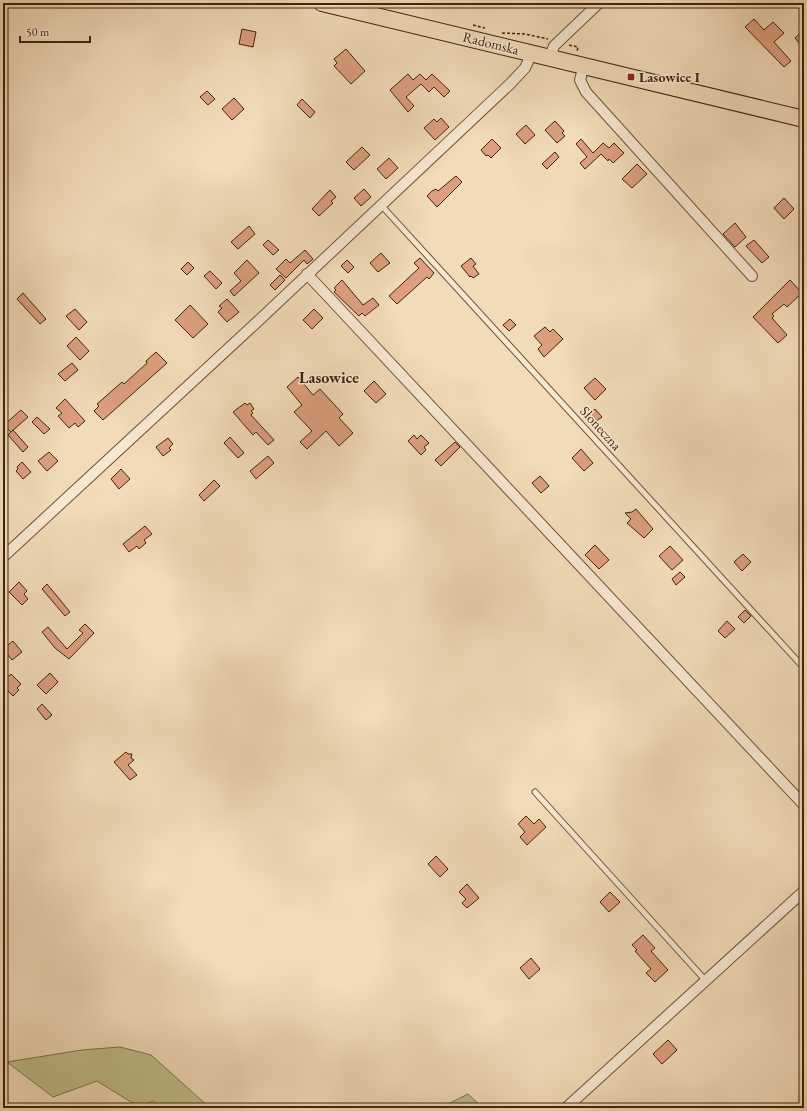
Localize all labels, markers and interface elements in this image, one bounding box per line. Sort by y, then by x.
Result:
scale bar [20,18,90,44]
text: 50 m [26,24,50,40]
street label: Radomska [461,27,521,59]
place label: Lasowice I [639,68,700,86]
marker: Lasowice I [626,72,636,82]
district label: Lasowice [299,367,359,388]
street label: Słoneczna [576,402,626,454]

